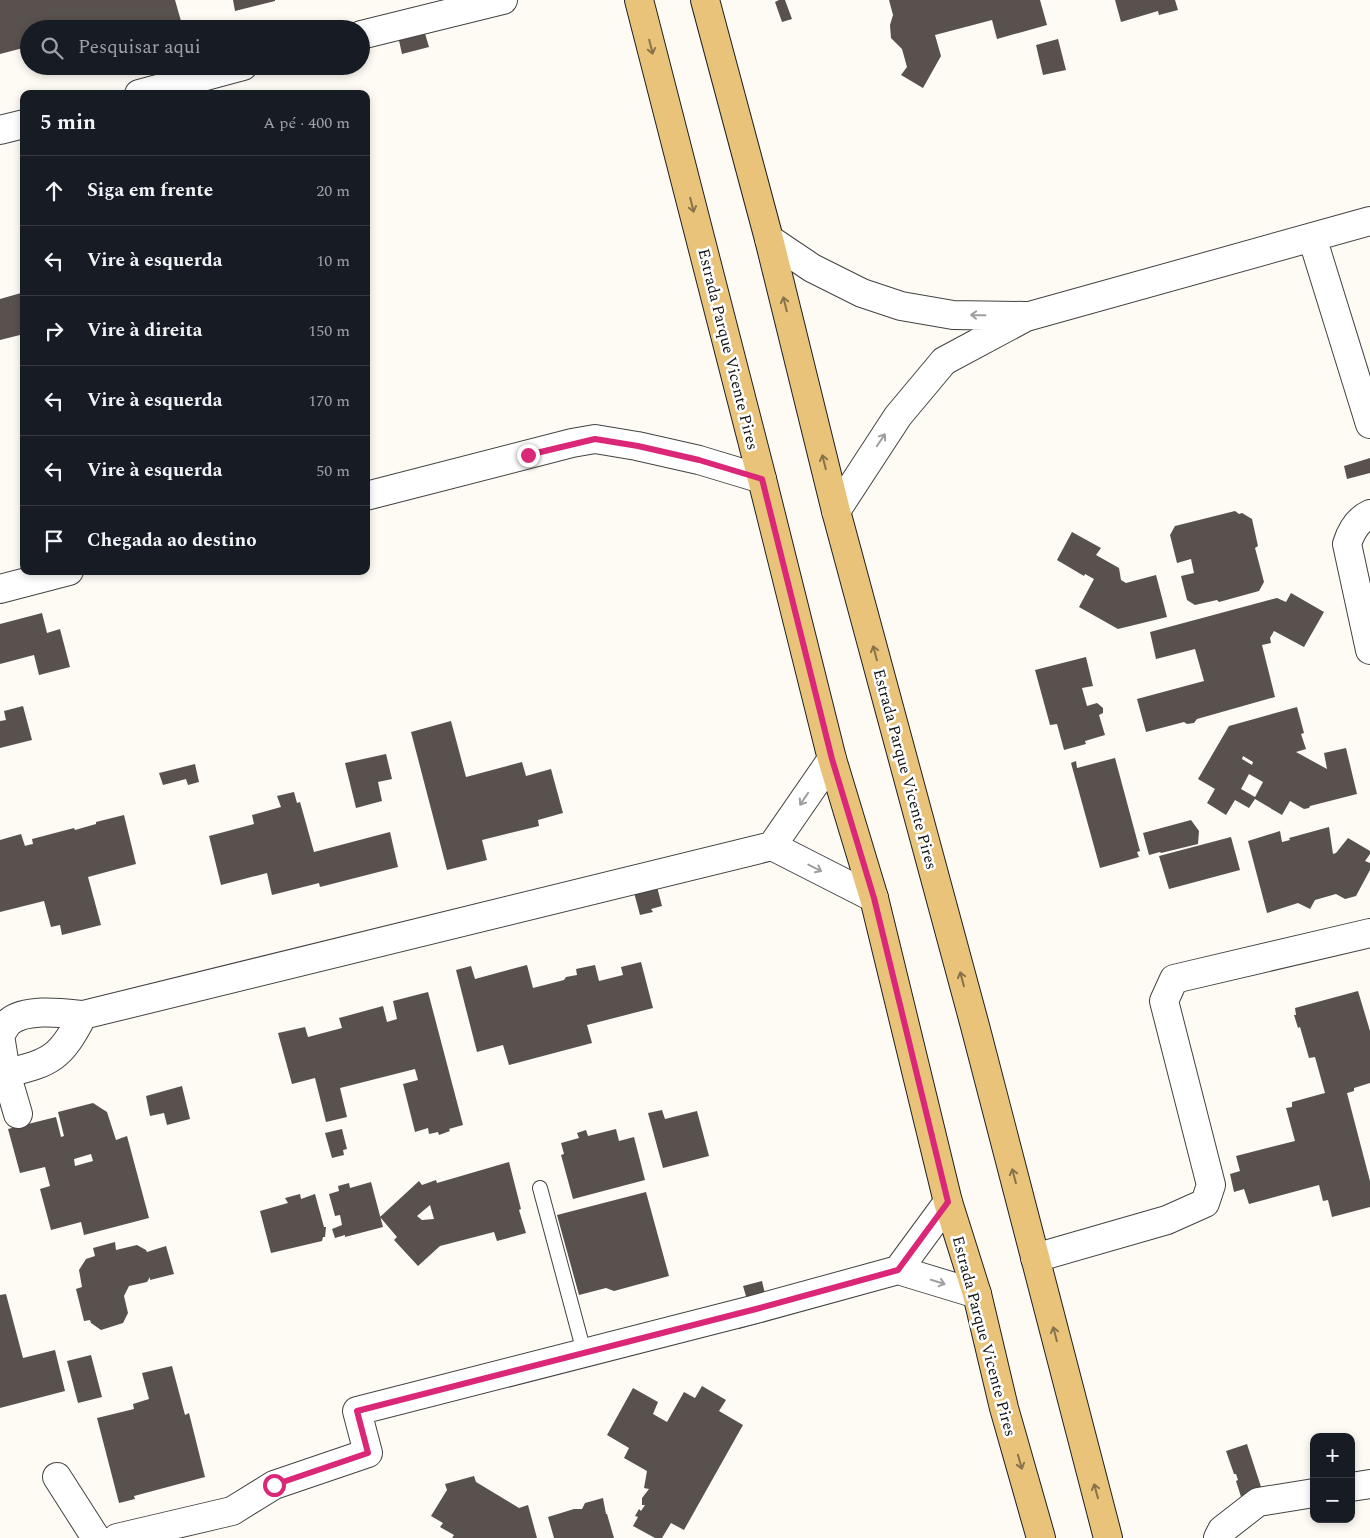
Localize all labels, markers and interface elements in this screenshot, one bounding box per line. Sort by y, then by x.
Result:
search box [20,20,370,75]
text: Pesquisar aqui [78,33,201,62]
icon: search [38,34,66,62]
one-way arrow [647,39,656,55]
text: 5 min [40,107,96,139]
text: A pé · 400 m [263,111,350,135]
text: Siga em frente [87,176,213,205]
icon: ahead [40,177,68,205]
text: 20 m [316,179,350,203]
one-way arrow [688,196,697,212]
text: Vire à esquerda [87,246,223,275]
street label: Estrada Parque Vicente Pires [691,246,765,453]
icon: left [40,247,68,275]
text: 10 m [316,249,350,273]
one-way arrow [780,297,789,313]
one-way arrow [970,311,986,320]
text: Vire à direita [87,316,203,345]
icon: right [40,317,68,345]
text: 150 m [308,319,350,343]
text: Vire à esquerda [87,386,223,415]
icon: left [40,387,68,415]
text: 170 m [308,389,350,413]
one-way arrow [876,433,886,447]
route end [517,444,540,467]
one-way arrow [819,454,828,470]
text: Vire à esquerda [87,456,223,485]
icon: left [40,457,68,485]
text: 50 m [316,459,350,483]
text: Chegada ao destino [87,526,257,555]
icon: arrive [40,527,68,555]
one-way arrow [869,645,879,661]
street label: Estrada Parque Vicente Pires [867,666,943,872]
one-way arrow [799,792,809,806]
one-way arrow [808,863,823,873]
one-way arrow [957,971,967,987]
one-way arrow [1009,1169,1018,1185]
street label: Estrada Parque Vicente Pires [946,1233,1022,1439]
one-way arrow [929,1277,945,1287]
one-way arrow [1050,1326,1059,1342]
map controls [1310,1433,1355,1523]
button: + [1310,1433,1355,1478]
one-way arrow [1015,1454,1025,1470]
route start [263,1474,286,1497]
button: − [1310,1478,1355,1523]
one-way arrow [1090,1483,1100,1499]

